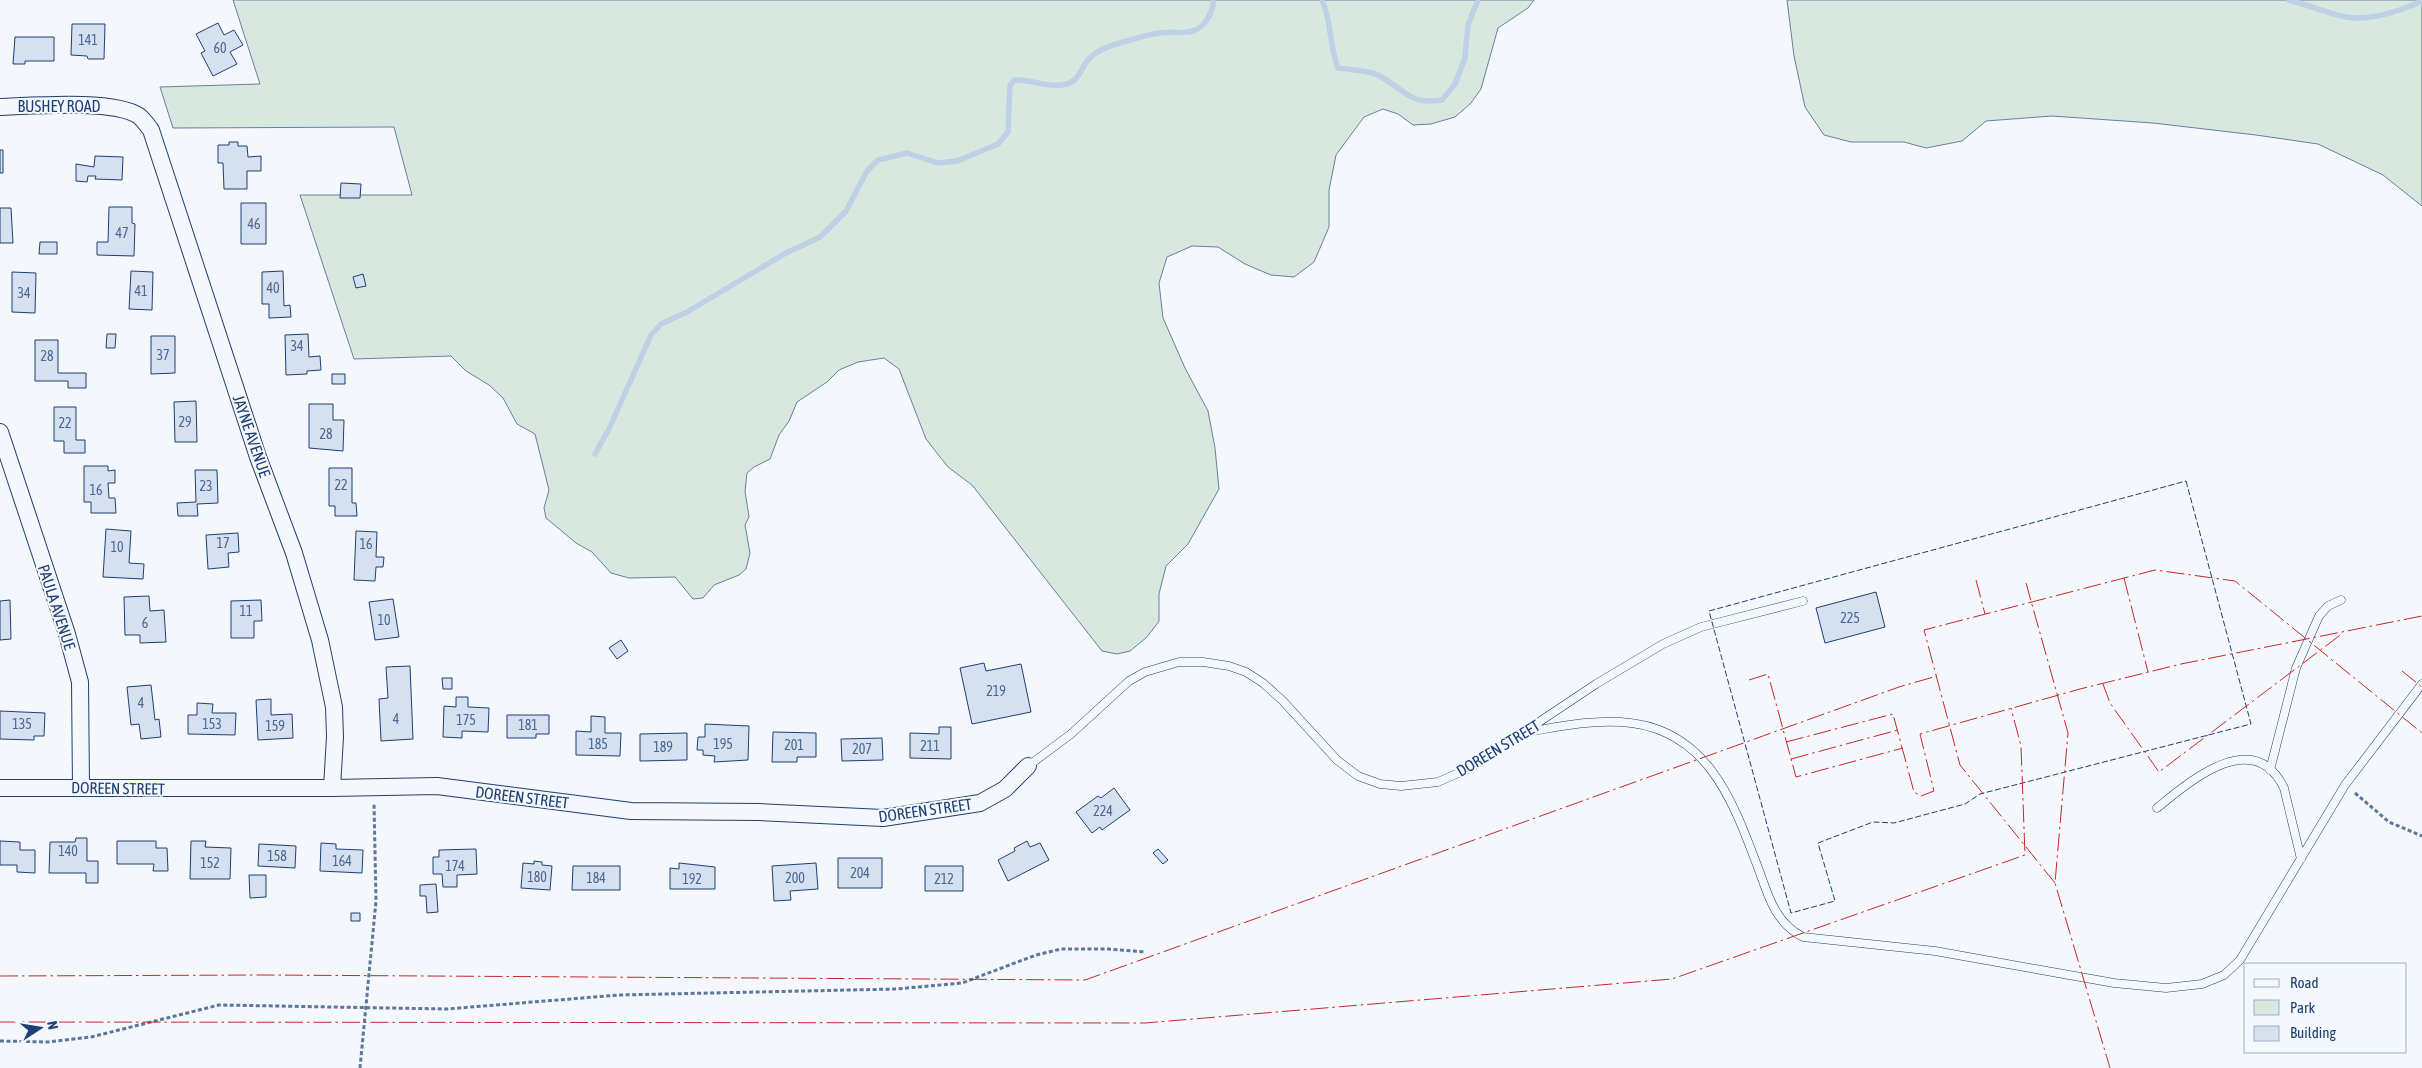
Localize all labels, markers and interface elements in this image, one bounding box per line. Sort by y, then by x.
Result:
house number: 141 [78,32,98,48]
house number: 60 [213,40,227,56]
street label: BUSHEY ROAD [17,97,101,115]
house number: 46 [247,216,261,232]
house number: 47 [115,225,129,241]
house number: 40 [266,280,280,296]
house number: 41 [134,283,148,299]
house number: 34 [17,285,31,301]
house number: 34 [290,338,304,354]
house number: 37 [156,347,170,363]
house number: 28 [40,348,54,364]
street label: JAYNE AVENUE [230,393,275,480]
house number: 29 [178,414,192,430]
house number: 22 [58,415,72,431]
house number: 28 [319,426,333,442]
house number: 22 [334,477,348,493]
house number: 23 [199,478,213,494]
house number: 16 [89,482,103,498]
house number: 17 [216,535,230,551]
house number: 16 [359,536,373,552]
house number: 10 [110,539,124,555]
street label: PAULA AVENUE [35,562,79,652]
house number: 11 [239,603,253,619]
house number: 225 [1840,610,1860,626]
house number: 10 [377,612,391,628]
house number: 6 [142,615,149,631]
house number: 219 [986,683,1006,699]
house number: 4 [138,695,145,711]
house number: 4 [393,711,400,727]
house number: 175 [456,712,476,728]
house number: 135 [12,716,32,732]
house number: 153 [202,716,222,732]
street label: DOREEN STREET [1453,716,1543,780]
house number: 181 [518,717,538,733]
house number: 159 [265,718,285,734]
house number: 185 [588,736,608,752]
house number: 195 [713,736,733,752]
house number: 201 [784,737,804,753]
house number: 211 [920,738,940,754]
house number: 189 [653,739,673,755]
house number: 207 [852,741,872,757]
street label: DOREEN STREET [71,778,165,798]
street label: DOREEN STREET [474,782,570,812]
street label: DOREEN STREET [877,795,973,825]
house number: 224 [1093,803,1113,819]
house number: 140 [58,843,78,859]
house number: 158 [267,848,287,864]
house number: 164 [332,853,352,869]
house number: 152 [200,855,220,871]
house number: 174 [445,858,465,874]
house number: 204 [850,865,870,881]
house number: 180 [527,869,547,885]
house number: 184 [586,870,606,886]
house number: 200 [785,870,805,886]
house number: 192 [682,871,702,887]
house number: 212 [934,871,954,887]
legend [2244,963,2407,1053]
text: Road [2290,974,2319,991]
text: Park [2290,999,2315,1016]
north arrow [15,1003,65,1053]
text: N [44,1020,61,1031]
text: Building [2290,1024,2336,1041]

